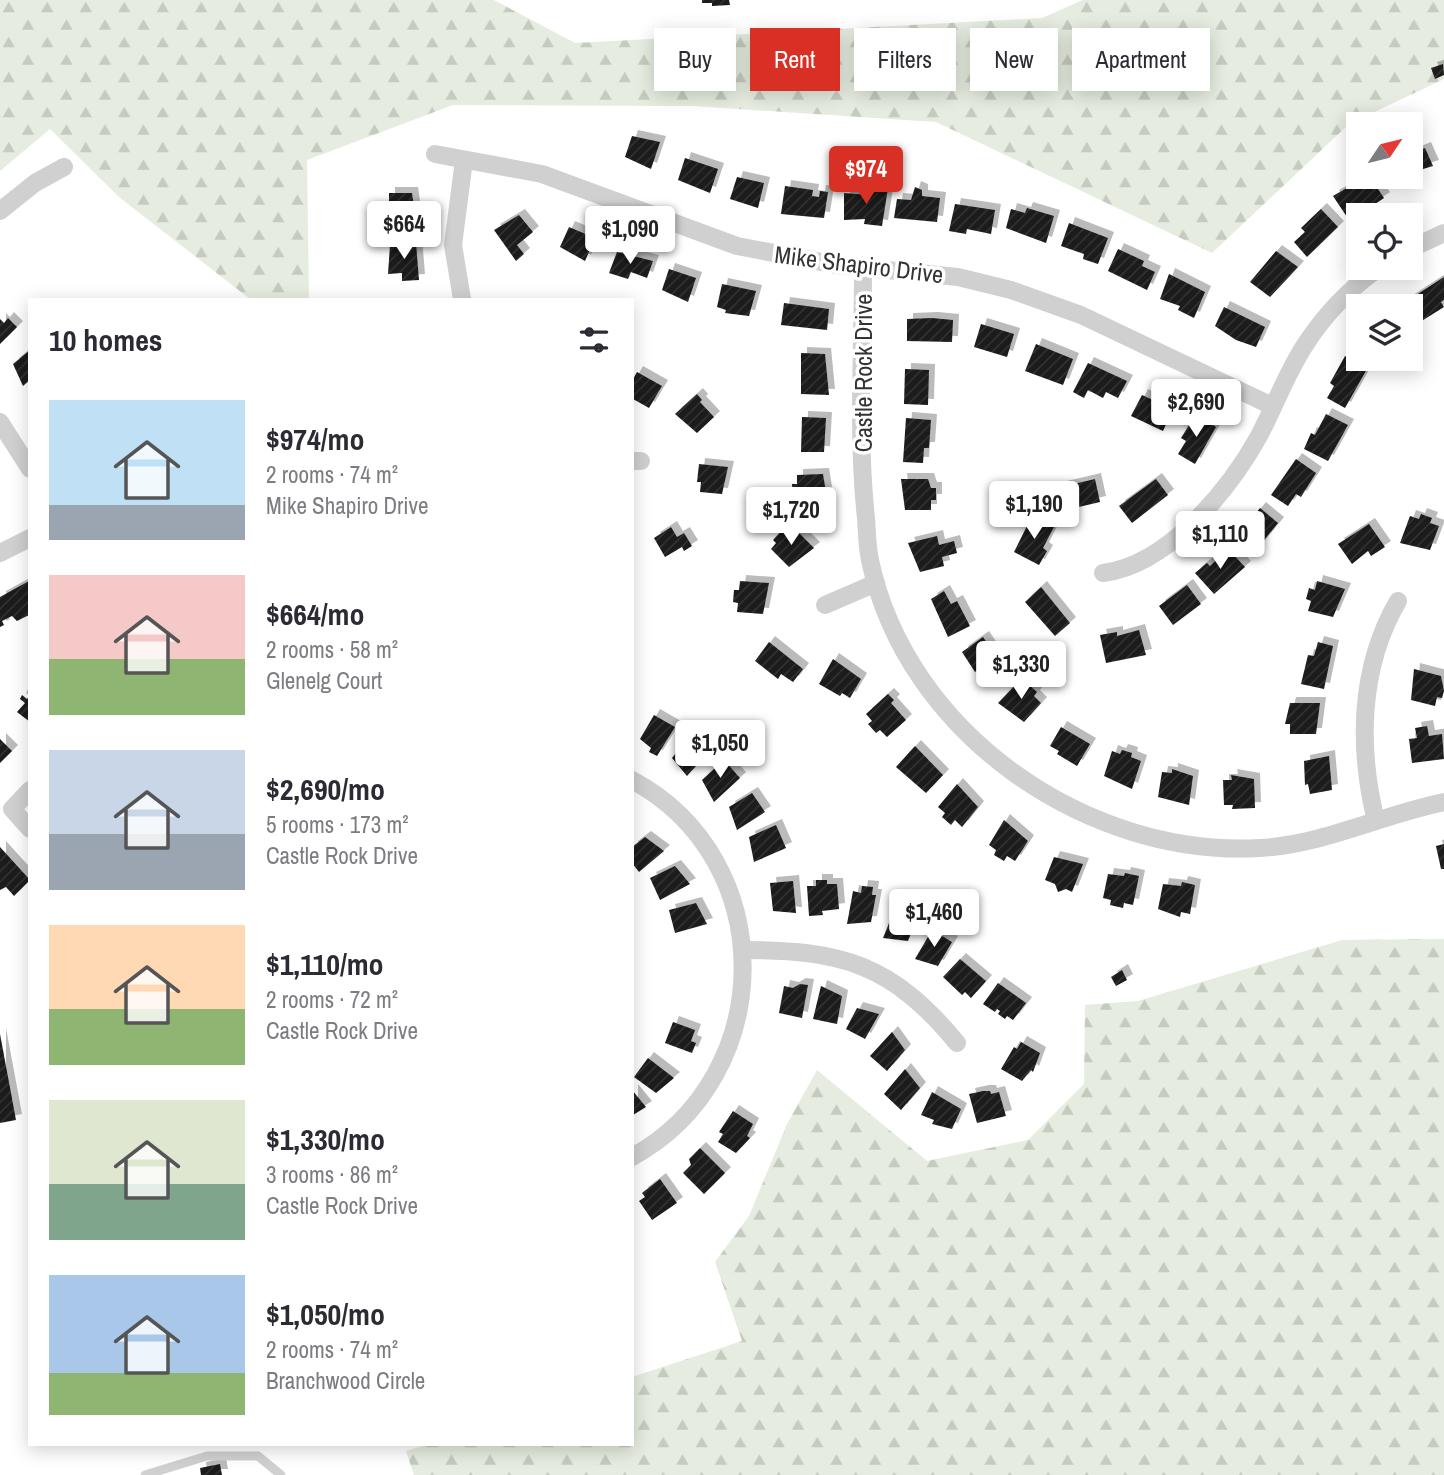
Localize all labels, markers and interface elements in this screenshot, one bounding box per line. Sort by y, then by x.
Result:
chip: Buy [654,28,736,91]
chip: Rent [750,28,840,91]
chip: Filters [854,28,956,91]
chip: New [970,28,1058,91]
chip: Apartment [1072,28,1210,91]
north arrow [1346,112,1423,189]
map controls [1346,112,1423,371]
pin: $974 [825,146,907,206]
text: $974 [845,153,887,184]
pin: $664 [363,202,445,261]
button: locate [1346,203,1423,280]
pin: $1,090 [573,206,687,266]
text: $664 [383,208,425,239]
text: $1,090 [601,213,659,244]
street label: Mike Shapiro Drive [773,238,945,290]
street label: Castle Rock Drive [847,294,879,452]
button: layers [1346,294,1423,371]
text: 10 homes [49,320,163,360]
icon: filters [575,321,613,359]
pin: $2,690 [1139,380,1253,439]
text: $2,690 [1167,386,1225,417]
text: $974/mo [266,419,364,459]
icon: home [105,428,189,512]
text: 2 rooms · 74 m² [266,459,398,490]
pin: $1,190 [977,482,1091,541]
pin: $1,720 [734,488,848,547]
text: $1,190 [1005,488,1063,519]
text: Mike Shapiro Drive [266,490,428,521]
text: $1,720 [762,494,820,525]
pin: $1,110 [1163,512,1277,571]
text: $1,110 [1192,518,1248,549]
text: $664/mo [266,594,364,634]
icon: home [105,603,189,687]
text: 2 rooms · 58 m² [266,634,398,665]
pin: $1,330 [964,642,1078,701]
text: $1,330 [992,648,1050,679]
text: Glenelg Court [266,665,382,696]
pin: $1,050 [663,720,777,780]
text: $1,050 [691,727,749,758]
text: $2,690/mo [266,769,385,809]
icon: home [105,778,189,862]
text: 5 rooms · 173 m² [266,809,409,840]
text: Castle Rock Drive [266,840,418,871]
pin: $1,460 [877,890,991,949]
text: $1,460 [905,896,963,927]
text: $1,110/mo [266,944,384,984]
icon: home [105,953,189,1037]
text: 2 rooms · 72 m² [266,984,398,1015]
text: Castle Rock Drive [266,1015,418,1046]
text: $1,330/mo [266,1119,385,1159]
icon: home [105,1128,189,1212]
text: 3 rooms · 86 m² [266,1159,398,1190]
text: Castle Rock Drive [266,1190,418,1221]
text: $1,050/mo [266,1294,385,1334]
icon: home [105,1303,189,1387]
text: 2 rooms · 74 m² [266,1334,398,1365]
text: Branchwood Circle [266,1365,425,1396]

